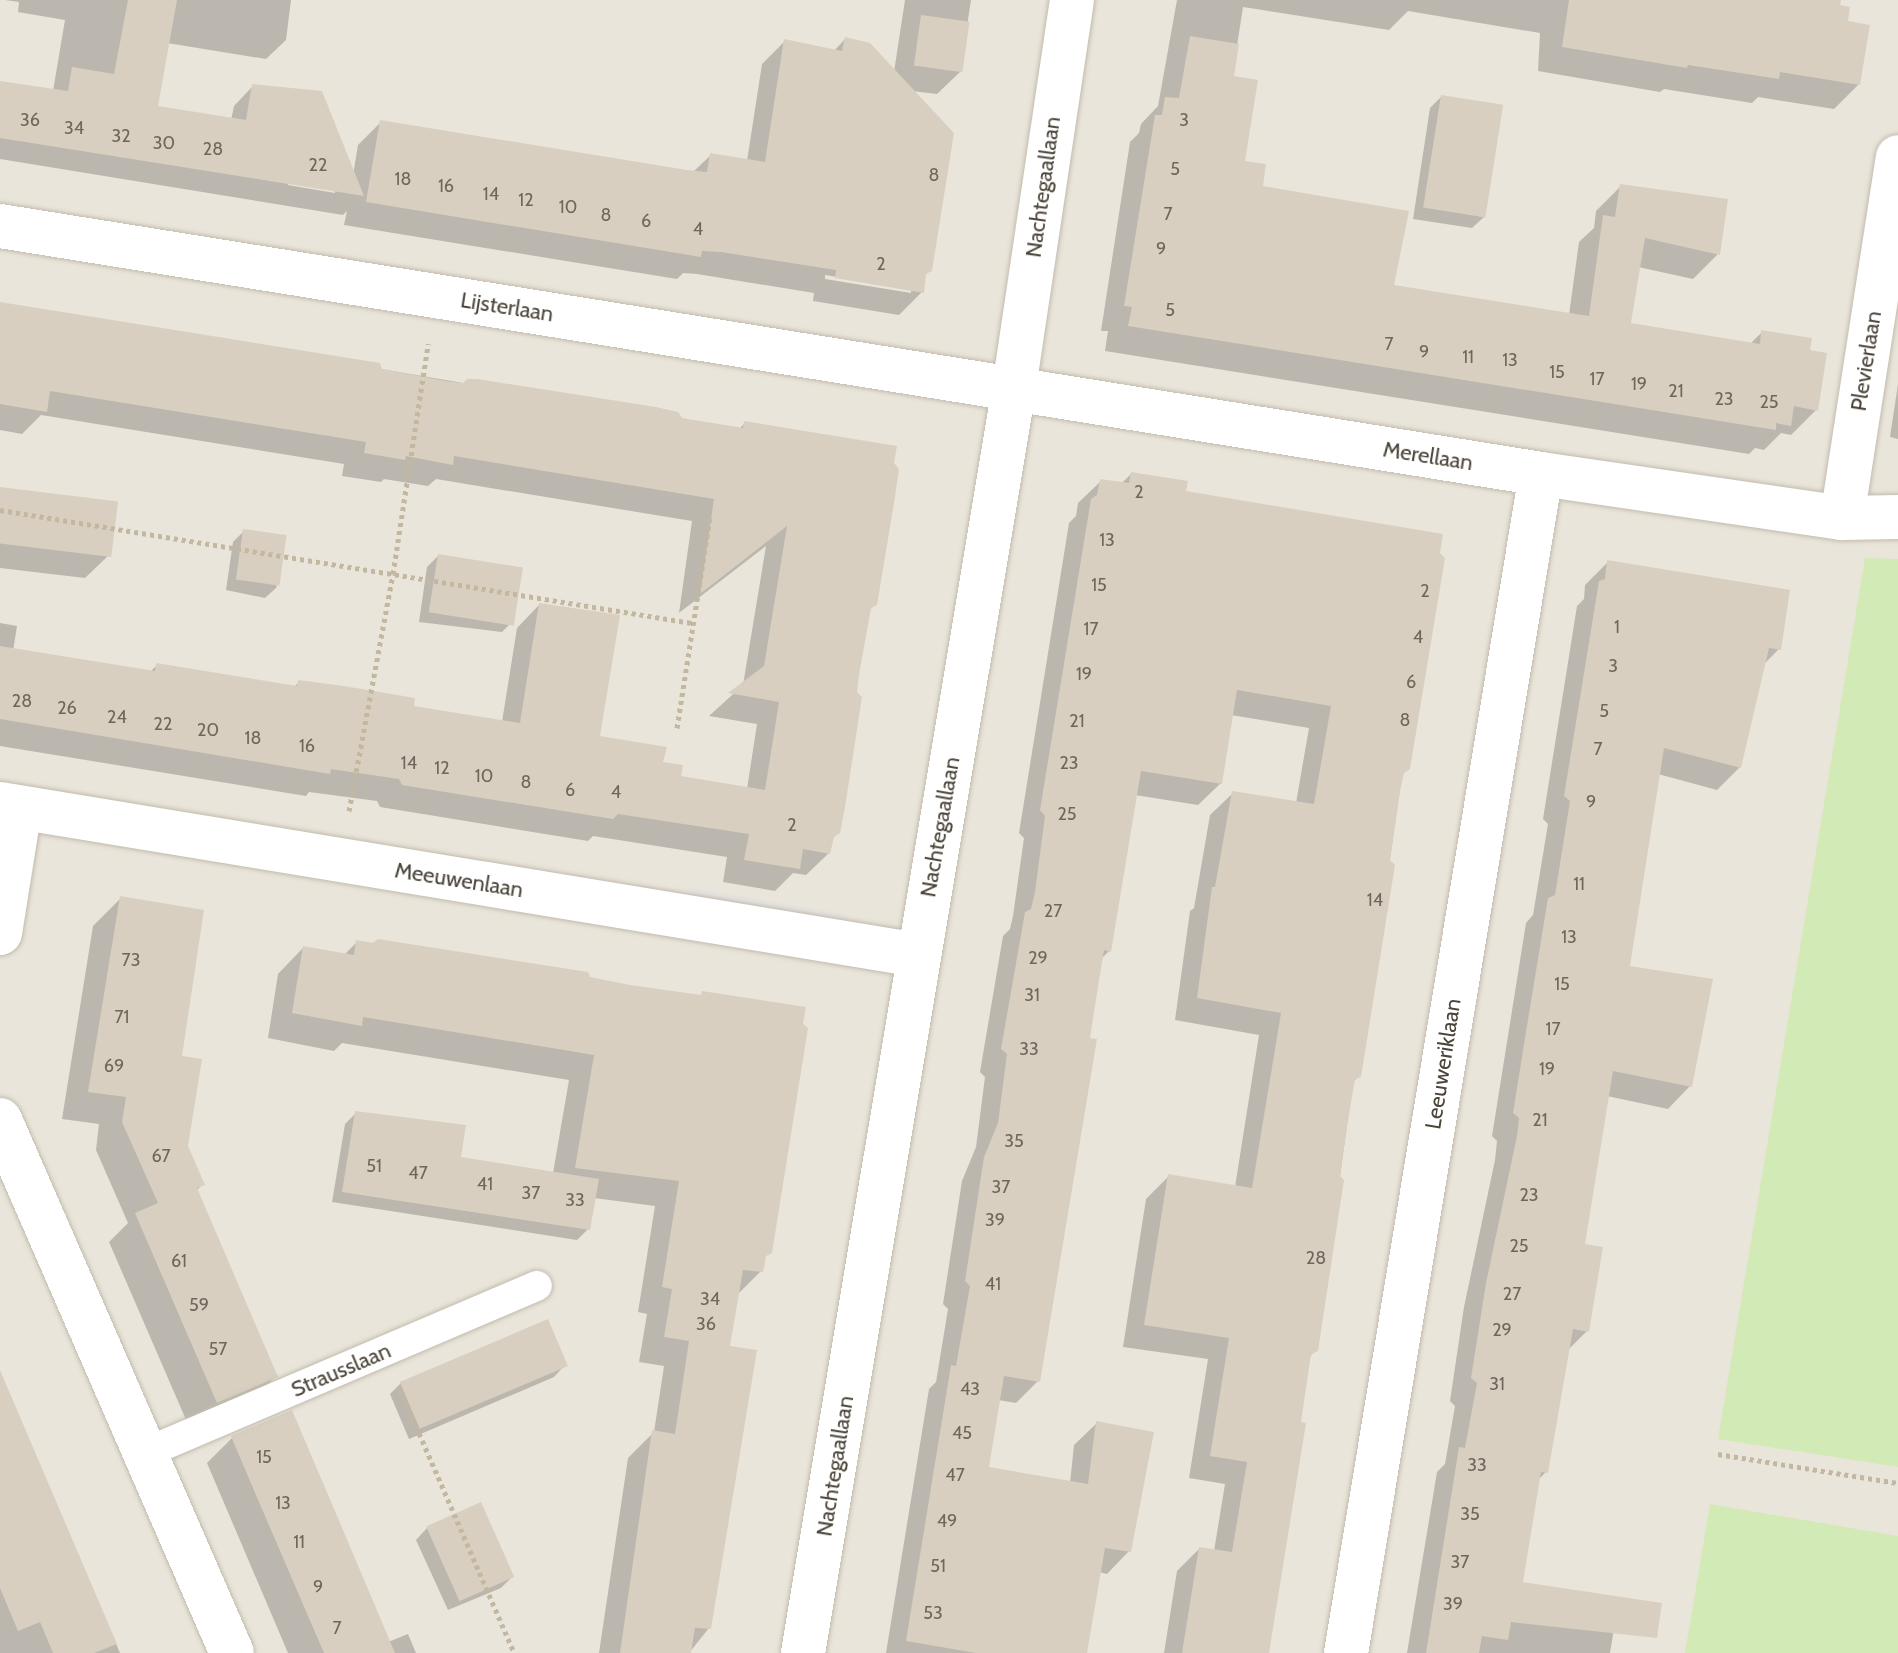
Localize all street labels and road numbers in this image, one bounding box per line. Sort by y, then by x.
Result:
street label: Nachtegaallaan [1020,115,1066,259]
street label: Lijsterlaan [459,287,555,327]
street label: Plevierlaan [1845,309,1887,413]
street label: Merellaan [1381,436,1475,476]
street label: Nachtegaallaan [915,755,965,899]
street label: Meeuwenlaan [393,857,525,903]
street label: Leeuweriklaan [1420,997,1466,1131]
street label: Strausslaan [287,1337,395,1403]
street label: Nachtegaallaan [811,1394,859,1538]

